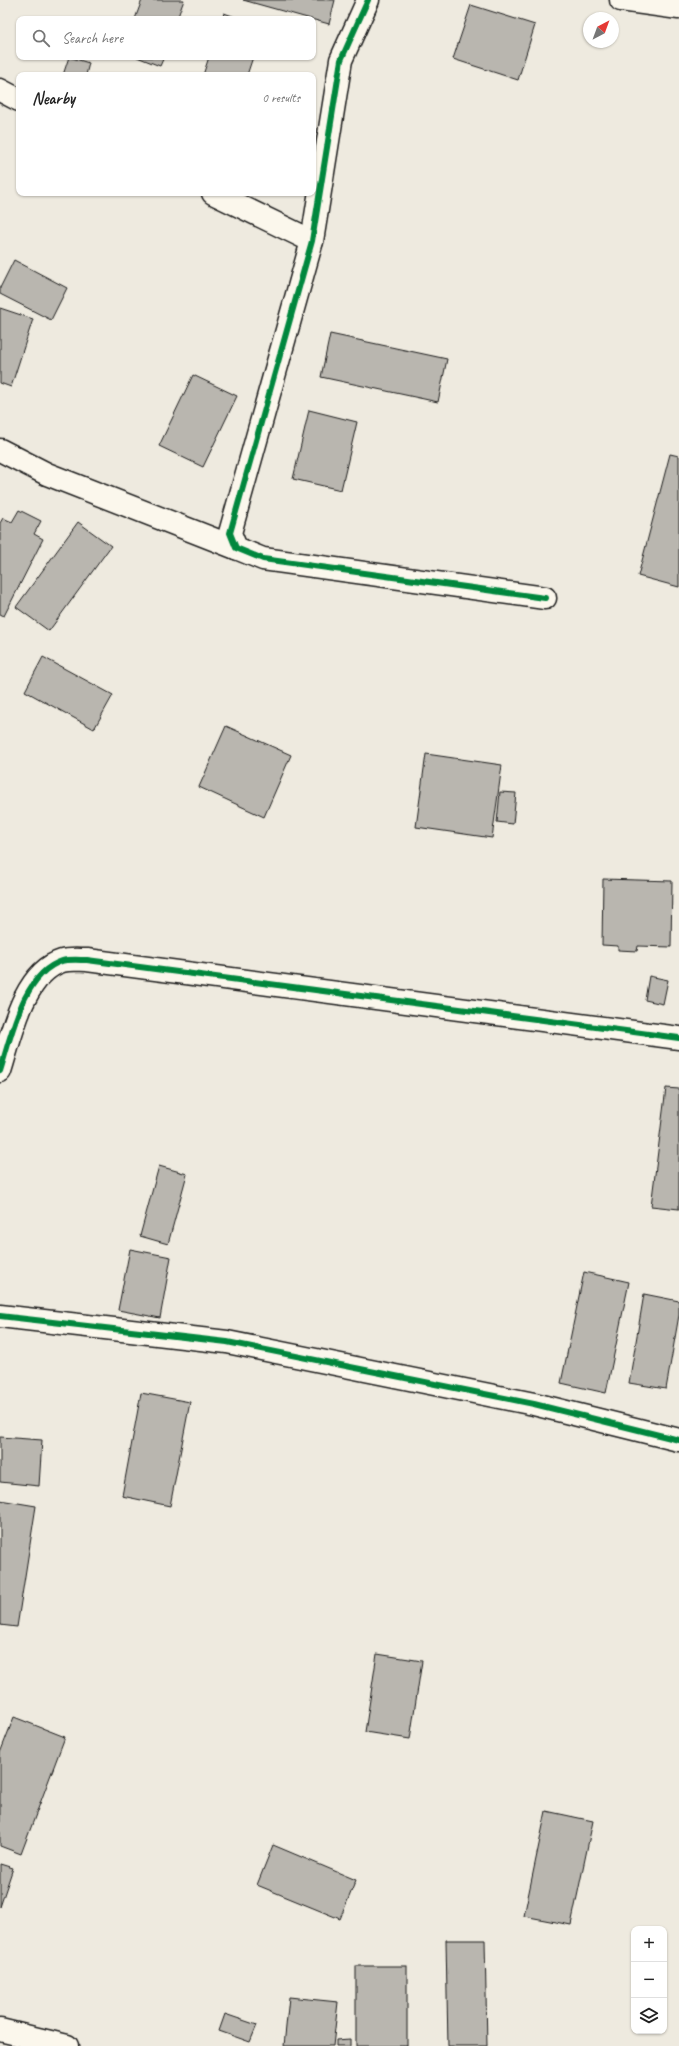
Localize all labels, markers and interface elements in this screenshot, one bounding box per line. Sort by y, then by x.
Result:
north arrow [583,12,619,48]
search box [16,16,316,60]
icon: search [30,27,52,49]
text: Search here [62,29,123,48]
text: Nearby [32,88,75,109]
text: 0 results [262,90,300,106]
map controls [631,1926,667,2034]
button: + [631,1926,667,1962]
button: − [631,1962,667,1998]
button: layers [631,1998,667,2034]

